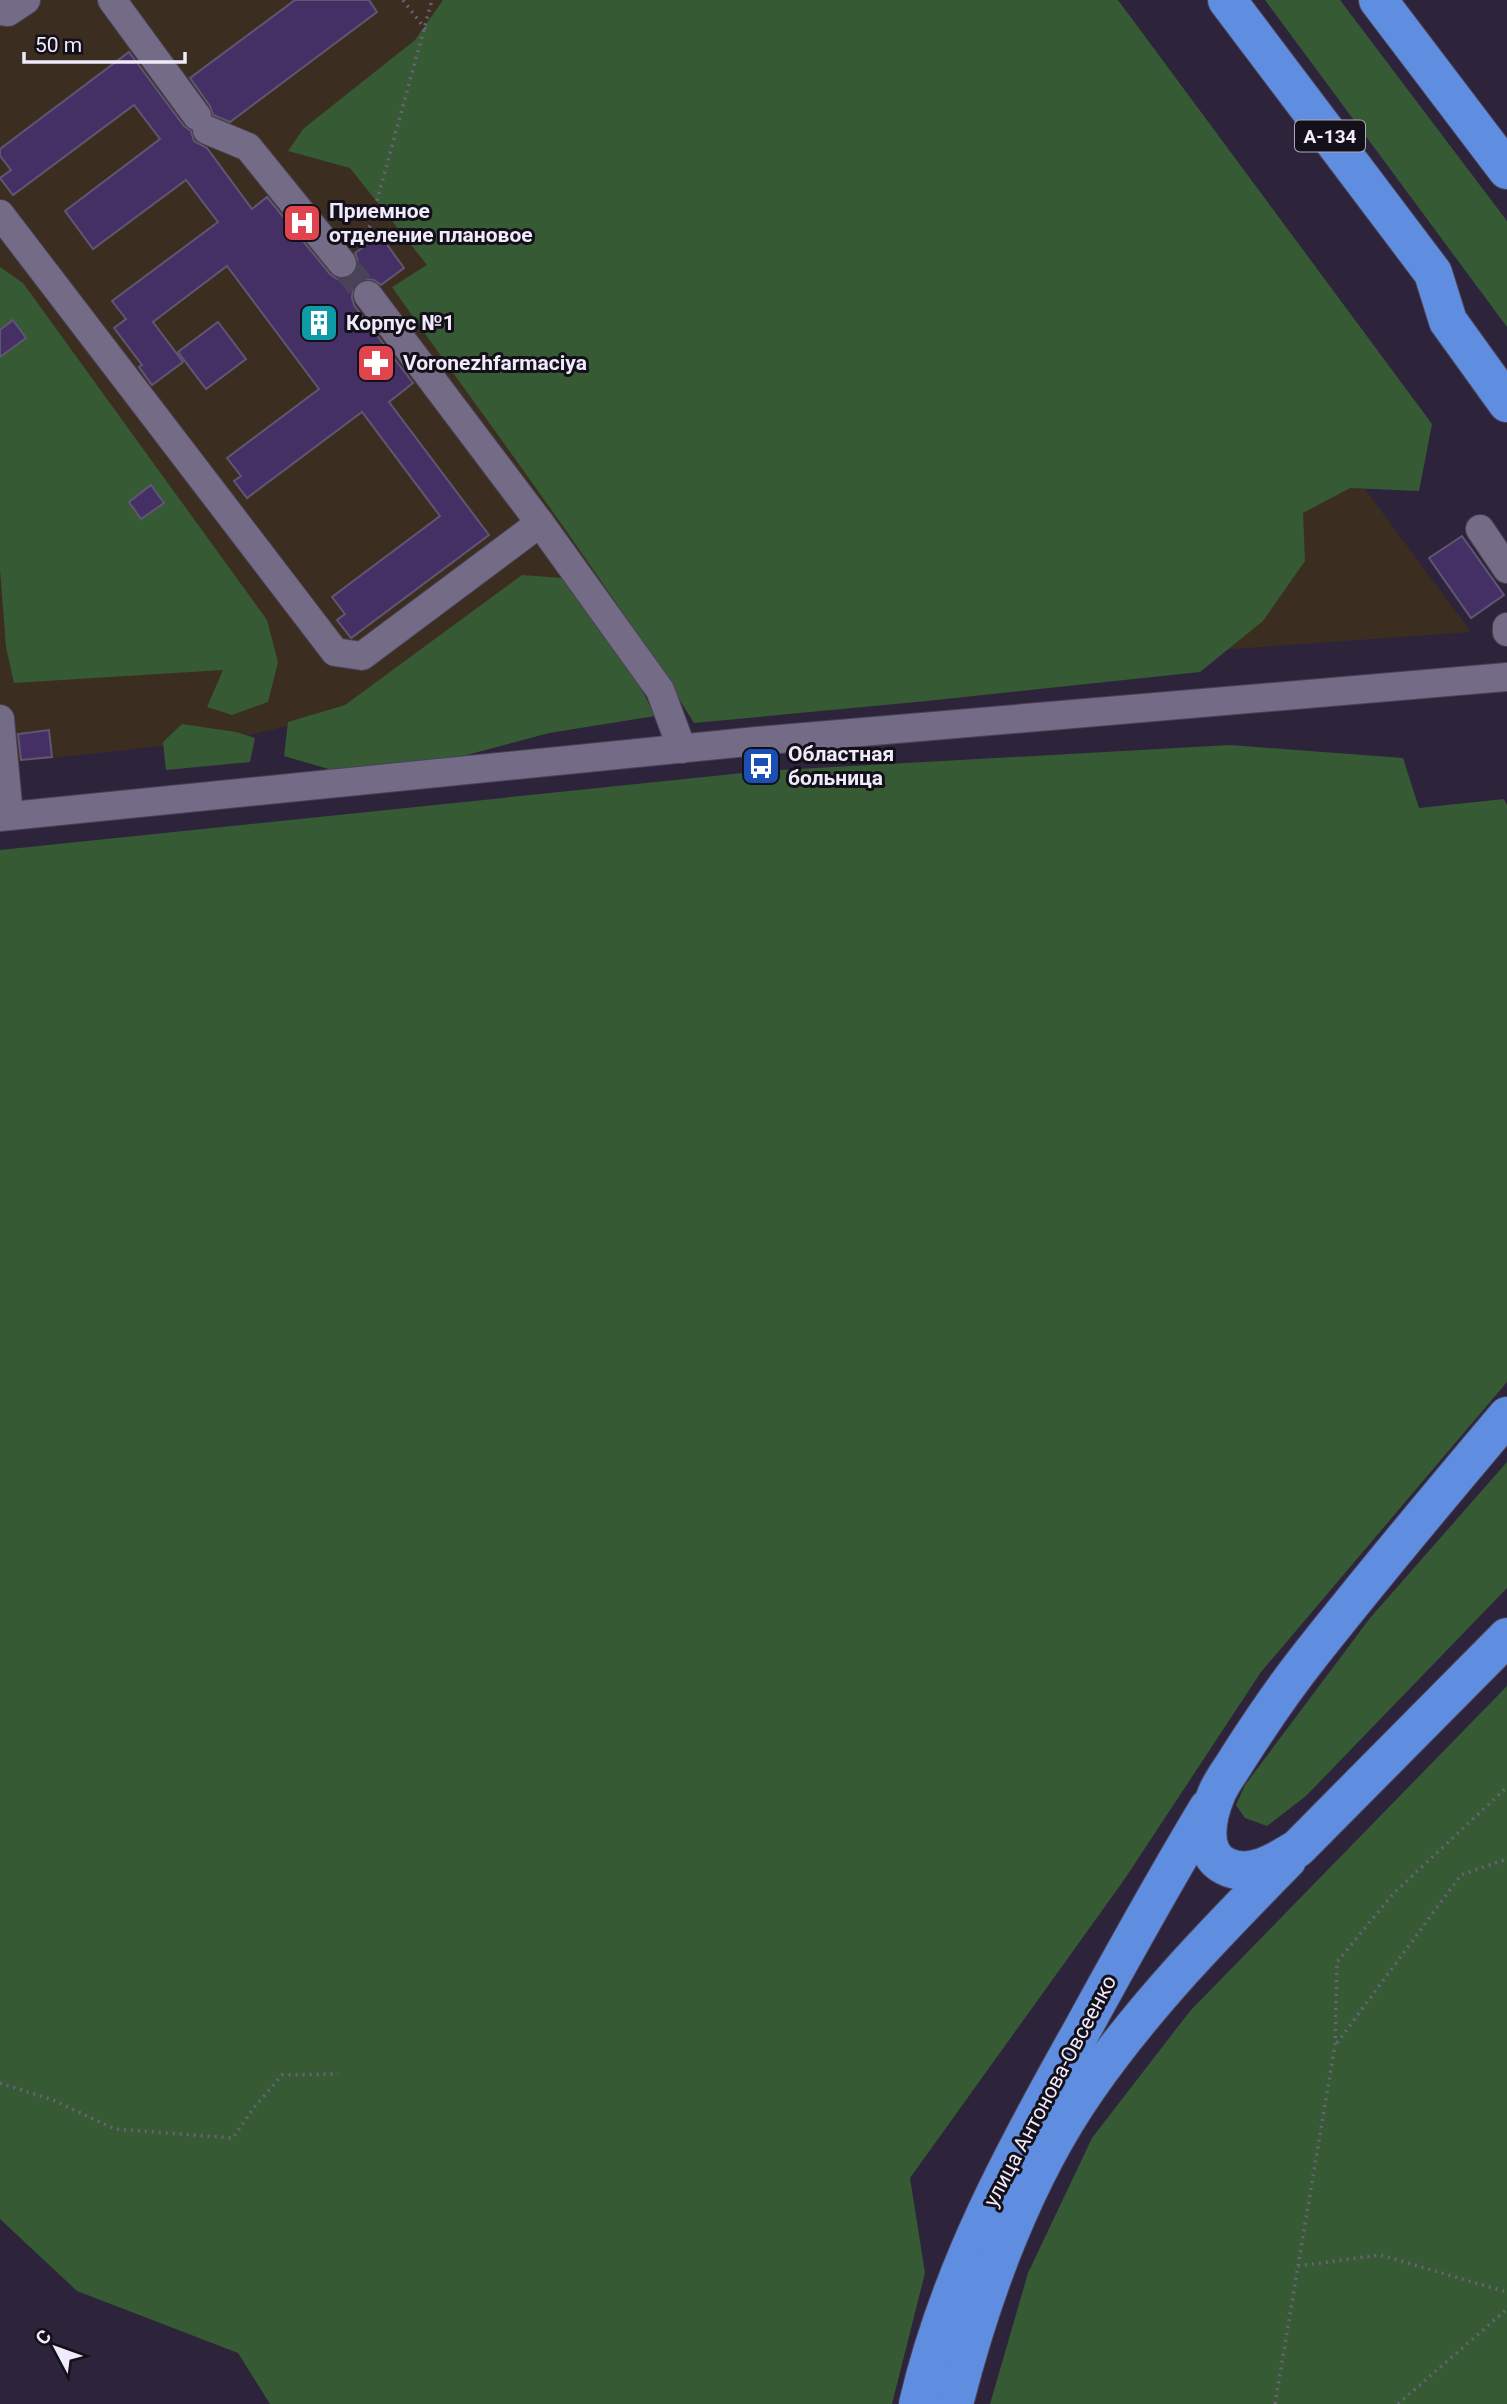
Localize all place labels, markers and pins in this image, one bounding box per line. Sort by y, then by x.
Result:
place label: Приемное отделение плановое [329,199,533,247]
hospital icon: Приемное отделение плановое [281,202,323,244]
building icon: Корпус №1 [298,302,340,344]
place label: Корпус №1 [346,311,455,335]
pharmacy icon: Voronezhfarmaciya [355,342,397,384]
place label: Voronezhfarmaciya [403,351,587,375]
place label: Областная больница [788,742,894,790]
bus stop icon: Областная больница [740,745,782,787]

